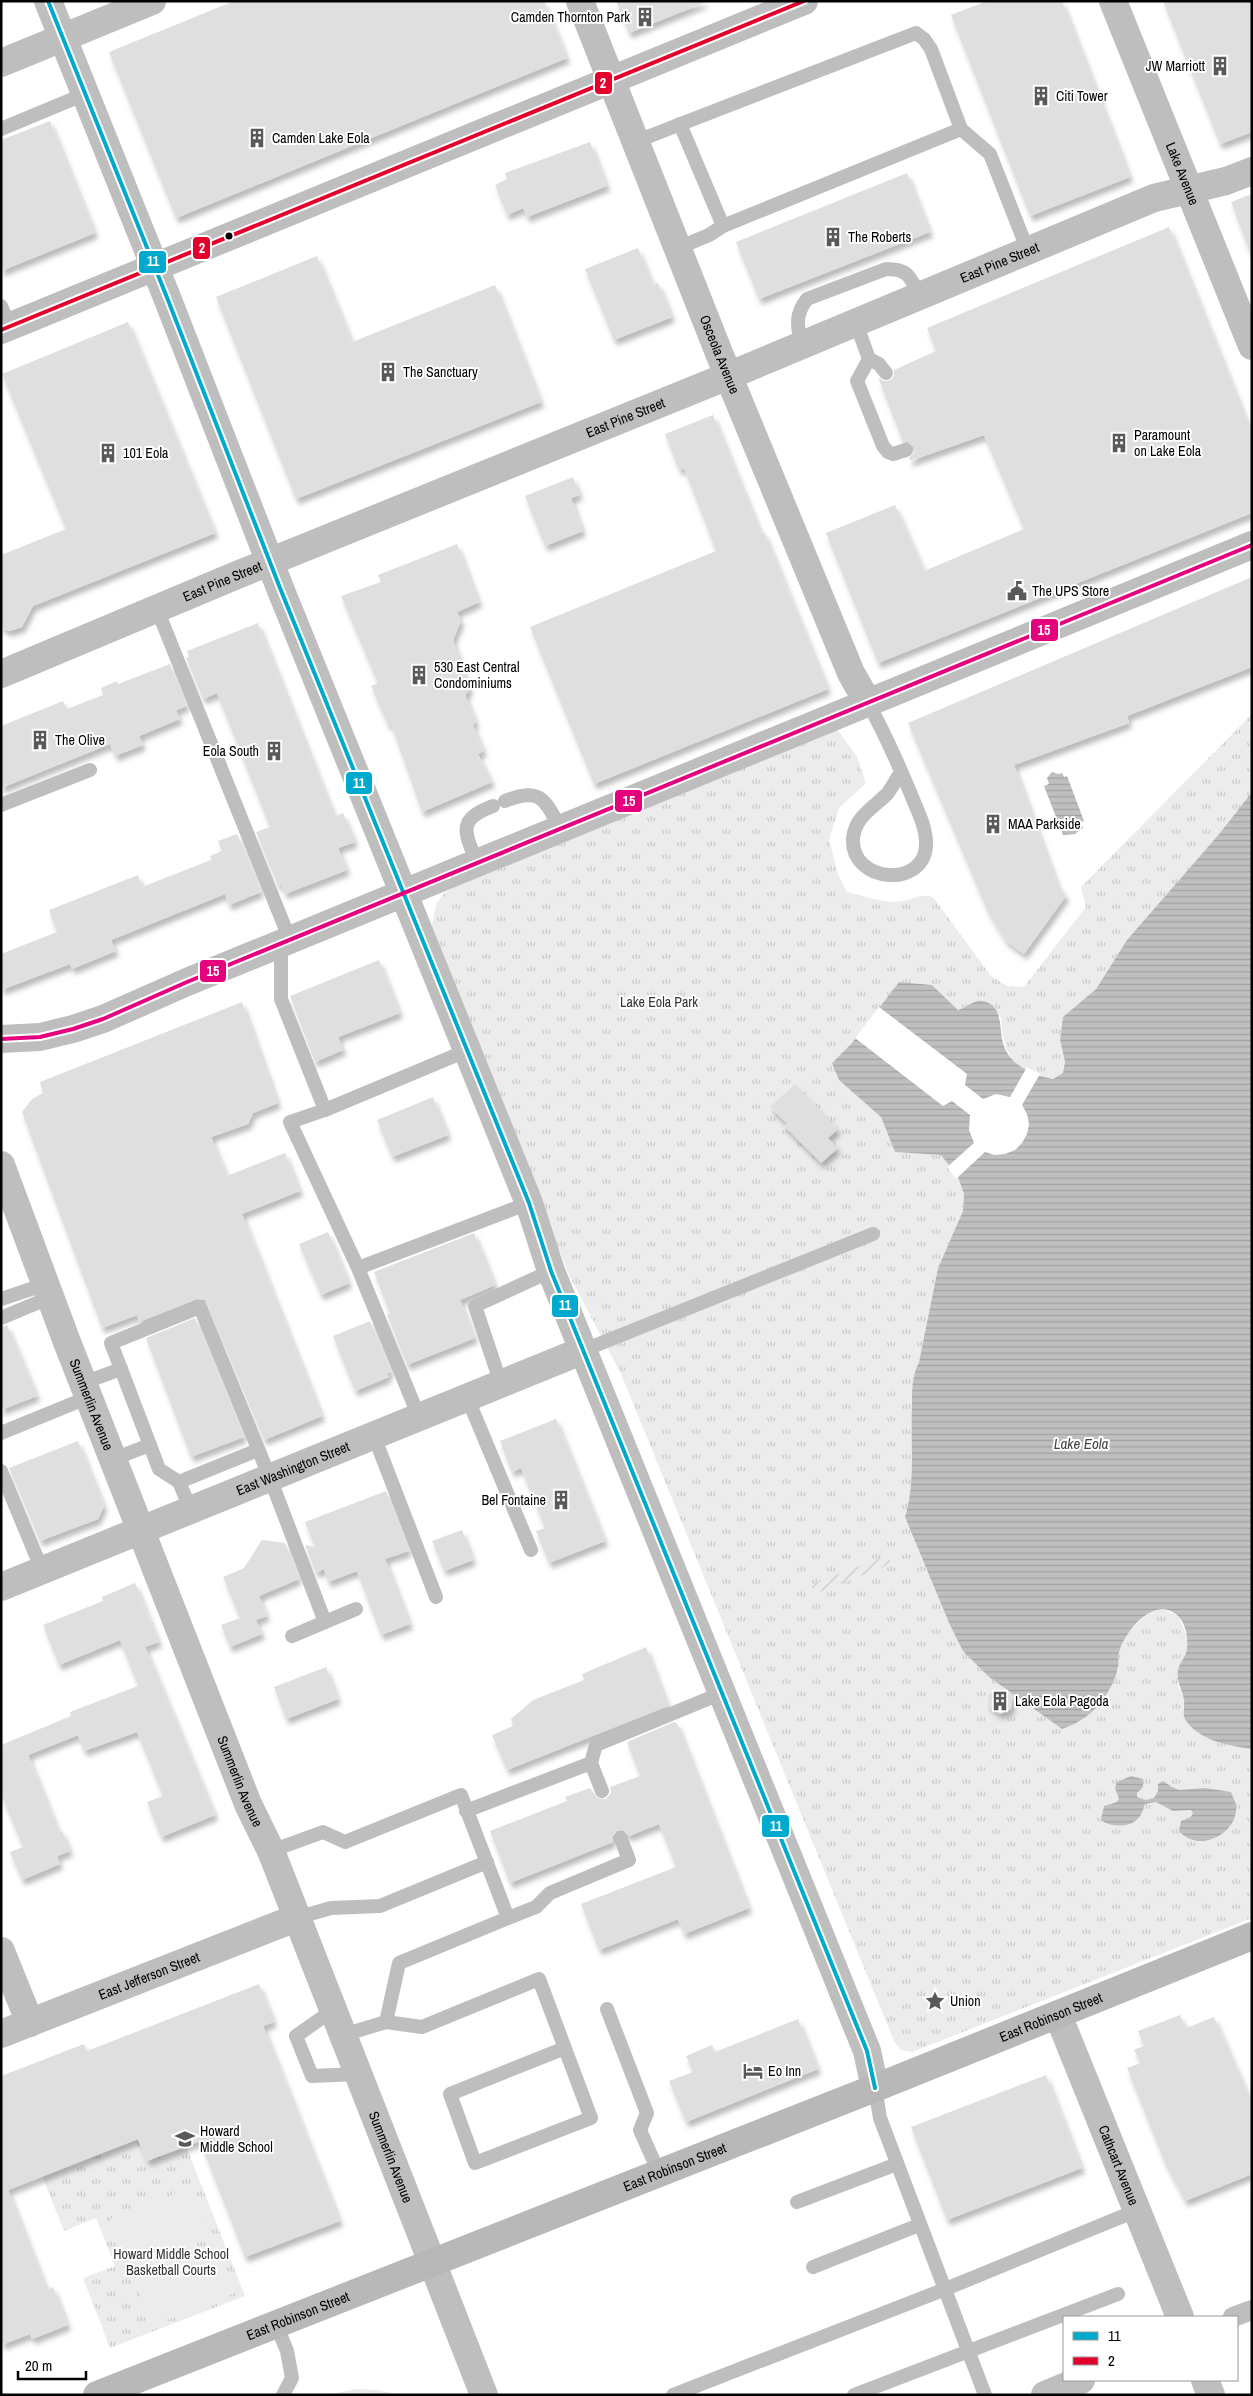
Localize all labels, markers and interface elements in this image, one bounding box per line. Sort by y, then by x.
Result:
building icon: Camden Thornton Park [634,6,656,28]
place label: Camden Thornton Park [511,8,630,26]
building icon: JW Marriott [1209,55,1231,77]
place label: JW Marriott [1146,57,1205,75]
line badge: 2 [594,71,613,95]
text: 2 [600,74,606,92]
building icon: Citi Tower [1030,85,1052,107]
place label: Citi Tower [1056,87,1108,105]
building icon: Camden Lake Eola [246,127,268,149]
place label: Camden Lake Eola [272,129,370,147]
street label: Lake Avenue [1162,139,1203,208]
building icon: The Roberts [822,226,844,248]
place label: The Roberts [848,228,911,246]
unlabelled marker [224,231,234,241]
line badge: 2 [192,236,211,260]
street label: East Pine Street [957,238,1042,287]
text: 2 [199,239,205,257]
line badge: 11 [138,250,167,274]
text: 11 [147,252,160,270]
street label: Osceola Avenue [696,312,744,396]
building icon: The Sanctuary [377,361,399,383]
place label: The Sanctuary [403,363,478,381]
street label: East Pine Street [583,394,668,442]
place label: Paramount on Lake Eola [1134,426,1202,460]
building icon: Paramount on Lake Eola [1108,432,1130,454]
building icon: 101 Eola [97,442,119,464]
place label: 101 Eola [123,444,169,462]
street label: East Pine Street [180,557,264,606]
public building icon: The UPS Store [1006,580,1028,602]
place label: The UPS Store [1032,582,1109,600]
line badge: 15 [1030,618,1059,642]
text: 15 [1038,621,1051,639]
place label: 530 East Central Condominiums [434,658,520,692]
building icon: 530 East Central Condominiums [408,664,430,686]
building icon: The Olive [29,729,51,751]
place label: The Olive [55,731,105,749]
building icon: Eola South [263,740,285,762]
place label: Eola South [203,742,259,760]
line badge: 11 [345,771,373,795]
text: 11 [353,774,366,792]
line badge: 15 [614,789,643,813]
text: 15 [623,792,636,810]
building icon: MAA Parkside [982,813,1004,835]
place label: MAA Parkside [1008,815,1081,833]
line badge: 15 [199,959,227,983]
text: 15 [207,962,220,980]
park label: Lake Eola Park [620,993,698,1011]
line badge: 11 [551,1294,579,1318]
text: 11 [559,1296,572,1314]
street label: Summerlin Avenue [65,1356,118,1453]
water label: Lake Eola [1054,1433,1109,1454]
street label: East Washington Street [233,1437,352,1500]
building icon: Bel Fontaine [550,1489,572,1511]
place label: Bel Fontaine [481,1491,546,1509]
building icon: Lake Eola Pagoda [989,1690,1011,1712]
place label: Lake Eola Pagoda [1015,1692,1109,1710]
street label: Summerlin Avenue [213,1733,267,1830]
line badge: 11 [761,1814,790,1838]
text: 11 [770,1817,783,1835]
street label: East Jefferson Street [96,1948,202,2004]
street label: East Robinson Street [997,1988,1105,2046]
place icon: Union [924,1990,946,2012]
place label: Union [950,1992,981,2010]
hotel icon: Eo Inn [742,2060,764,2082]
place label: Eo Inn [768,2062,801,2080]
street label: Summerlin Avenue [365,2109,417,2205]
place label: Howard Middle School [200,2122,273,2156]
street label: Cathcart Avenue [1094,2123,1143,2208]
school or university icon: Howard Middle School [174,2128,196,2150]
street label: East Robinson Street [621,2139,729,2195]
park label: Howard Middle School Basketball Courts [113,2245,229,2279]
street label: East Robinson Street [244,2287,352,2344]
legend [1063,2316,1238,2381]
text: 11 [1108,2325,1121,2346]
scale bar [18,2348,85,2380]
text: 2 [1108,2350,1115,2371]
text: 20 m [25,2355,52,2376]

